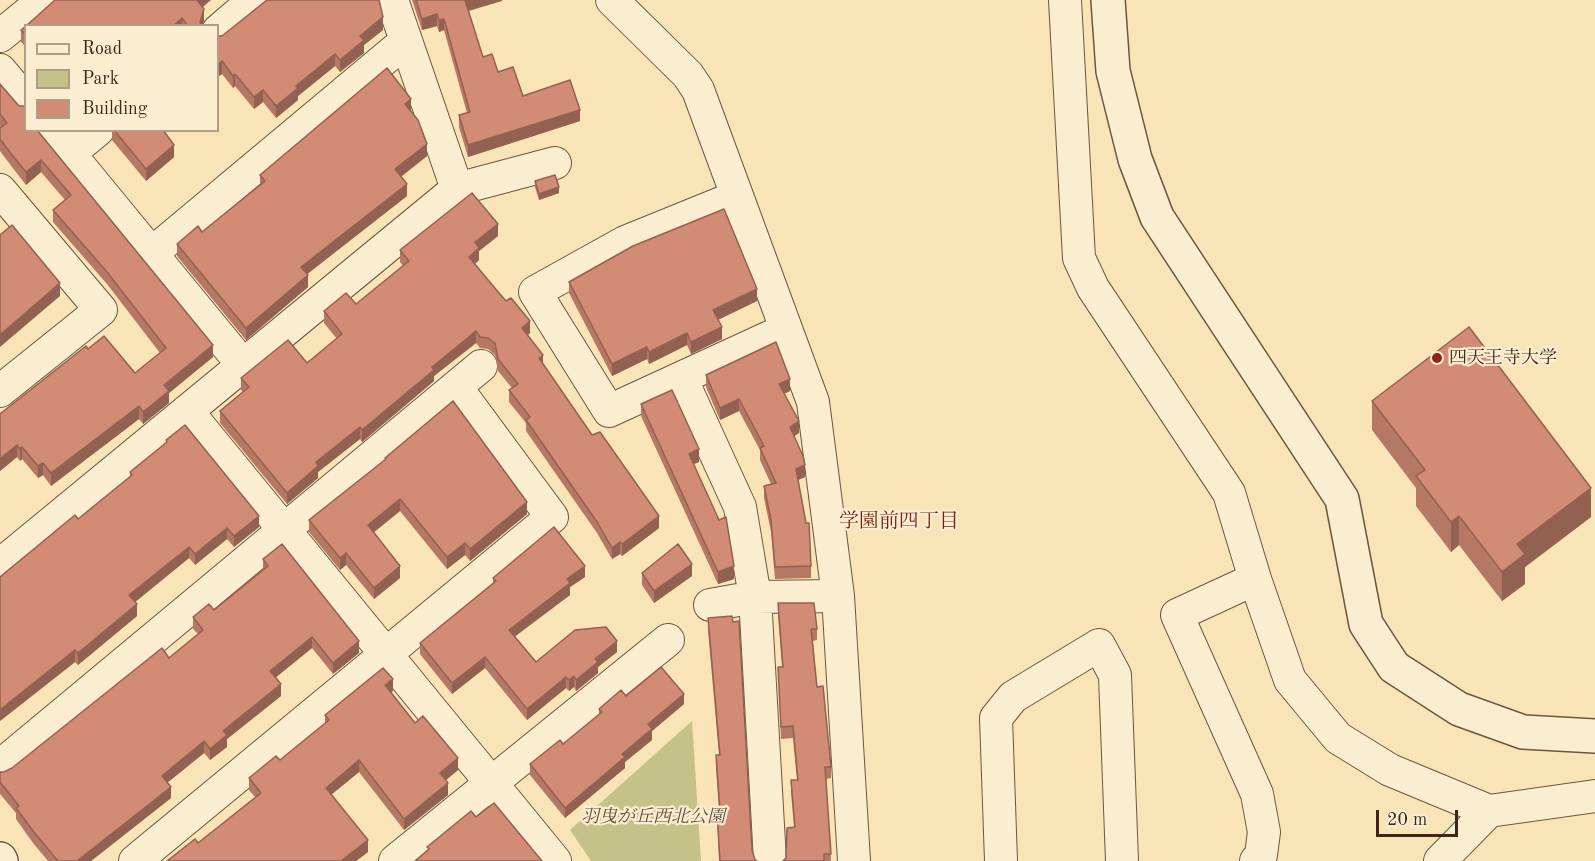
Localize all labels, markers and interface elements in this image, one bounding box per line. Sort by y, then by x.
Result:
legend [24,24,219,132]
text: Road [82,40,122,58]
text: Park [82,70,119,88]
text: Building [82,100,147,118]
place label: 四天王寺大学 [1449,347,1557,369]
marker: 四天王寺大学 [1430,351,1444,365]
district label: 学園前四丁目 [839,510,959,534]
scale bar [1379,798,1462,836]
park label: 羽曳が丘西北公園 [581,806,725,828]
text: 20 m [1387,811,1427,829]

